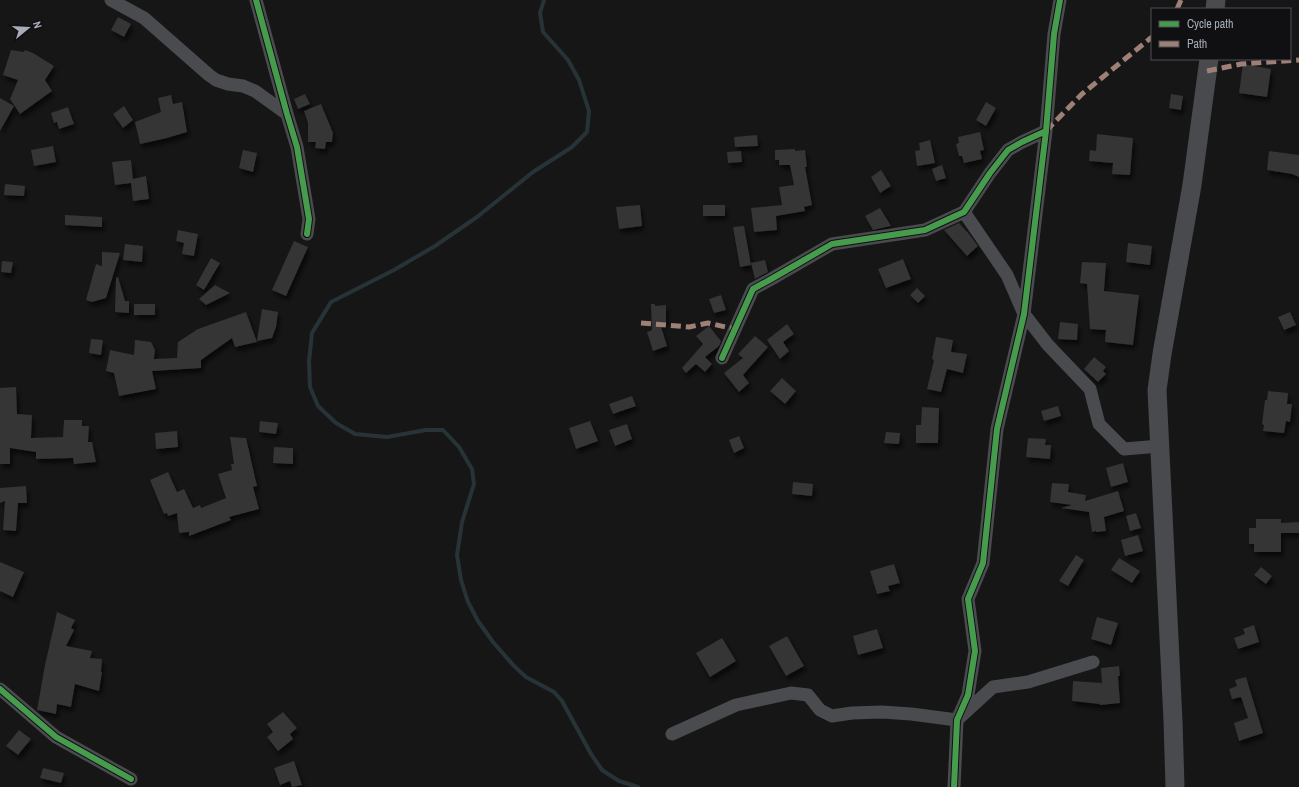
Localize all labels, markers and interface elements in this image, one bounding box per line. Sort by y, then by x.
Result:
north arrow [8,8,48,48]
legend [1151,8,1291,60]
text: Cycle path [1187,16,1234,32]
text: N [30,20,45,30]
text: Path [1187,36,1207,52]

